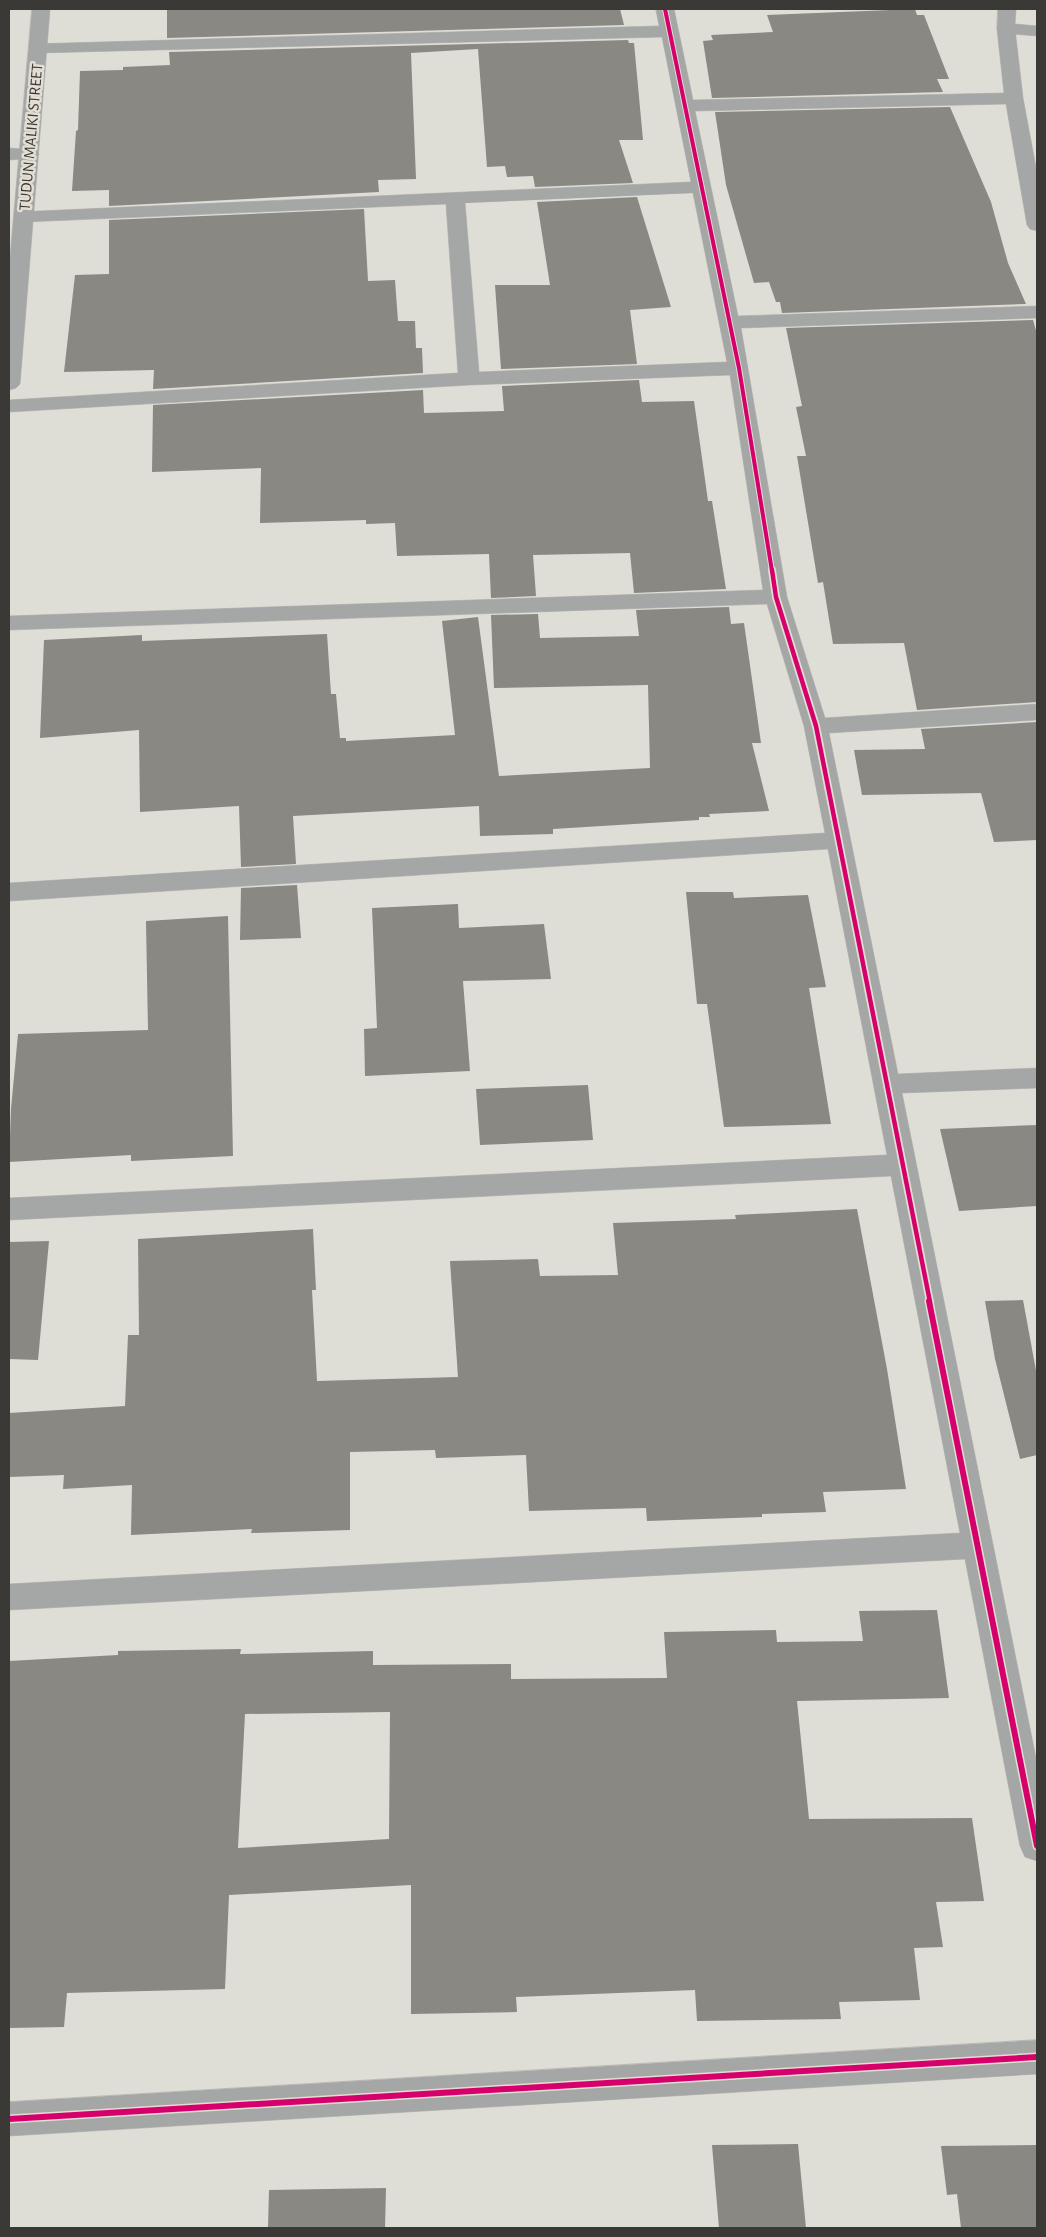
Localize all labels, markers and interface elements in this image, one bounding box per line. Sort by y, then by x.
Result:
street label: TUDUN MALIKI STREET [17,63,45,211]

